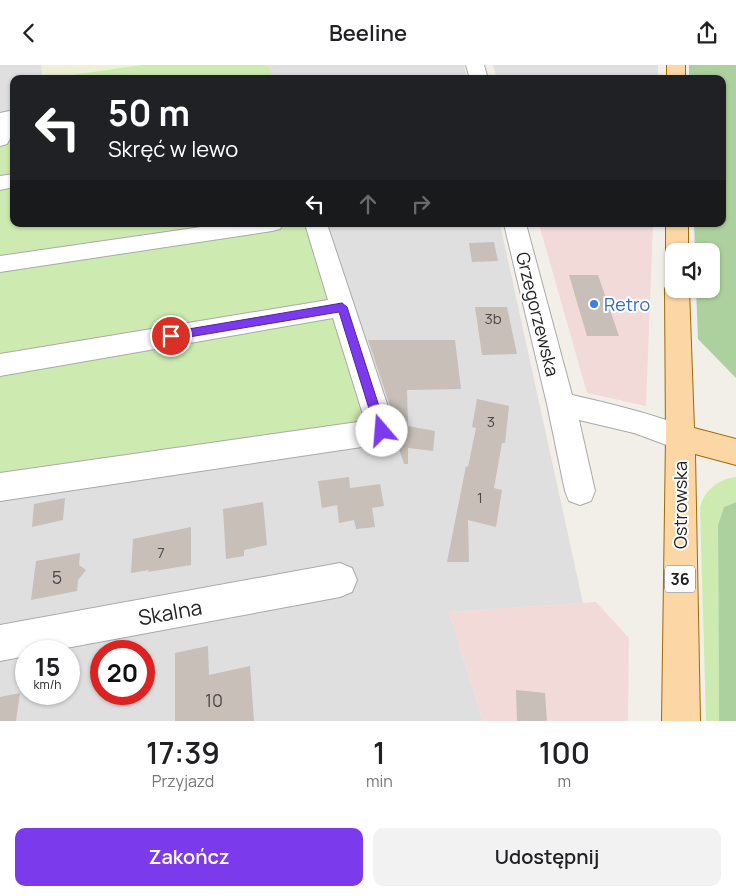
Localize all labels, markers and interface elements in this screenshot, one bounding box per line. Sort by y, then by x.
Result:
text: Beeline [329,18,407,48]
icon: back [15,19,43,47]
icon: share [693,19,721,47]
text: 50 m [108,89,190,137]
icon: left [25,95,90,160]
text: Skręć w lewo [108,134,238,164]
icon: left [301,190,329,218]
icon: ahead [354,190,382,218]
icon: right [407,190,435,218]
map controls [665,243,720,298]
button: sound [665,243,720,298]
street label: Grzegorzewska [511,249,565,379]
place label: Retro [604,292,650,316]
marker: Retro [588,298,600,310]
house number: 3b [484,308,502,329]
pin [150,315,192,357]
icon: arrive [157,322,185,350]
position arrow [355,404,407,456]
house number: 3 [487,411,495,432]
street label: Ostrowska [668,461,692,549]
house number: 1 [477,487,483,508]
house number: 7 [157,542,165,563]
house number: 5 [52,565,62,589]
road number: 36 [665,565,695,593]
street label: Skalna [136,593,204,631]
speed limit sign: 20 [90,640,155,705]
text: 15 [35,649,60,684]
text: km/h [34,676,61,693]
house number: 10 [205,688,223,712]
text: 17:39 [146,732,220,773]
text: 1 [373,732,386,773]
text: 100 [539,732,590,773]
text: Przyjazd [152,770,214,792]
text: min [366,770,393,792]
text: m [558,770,571,792]
button: Zakończ [15,828,363,886]
button: Udostępnij [373,828,721,886]

